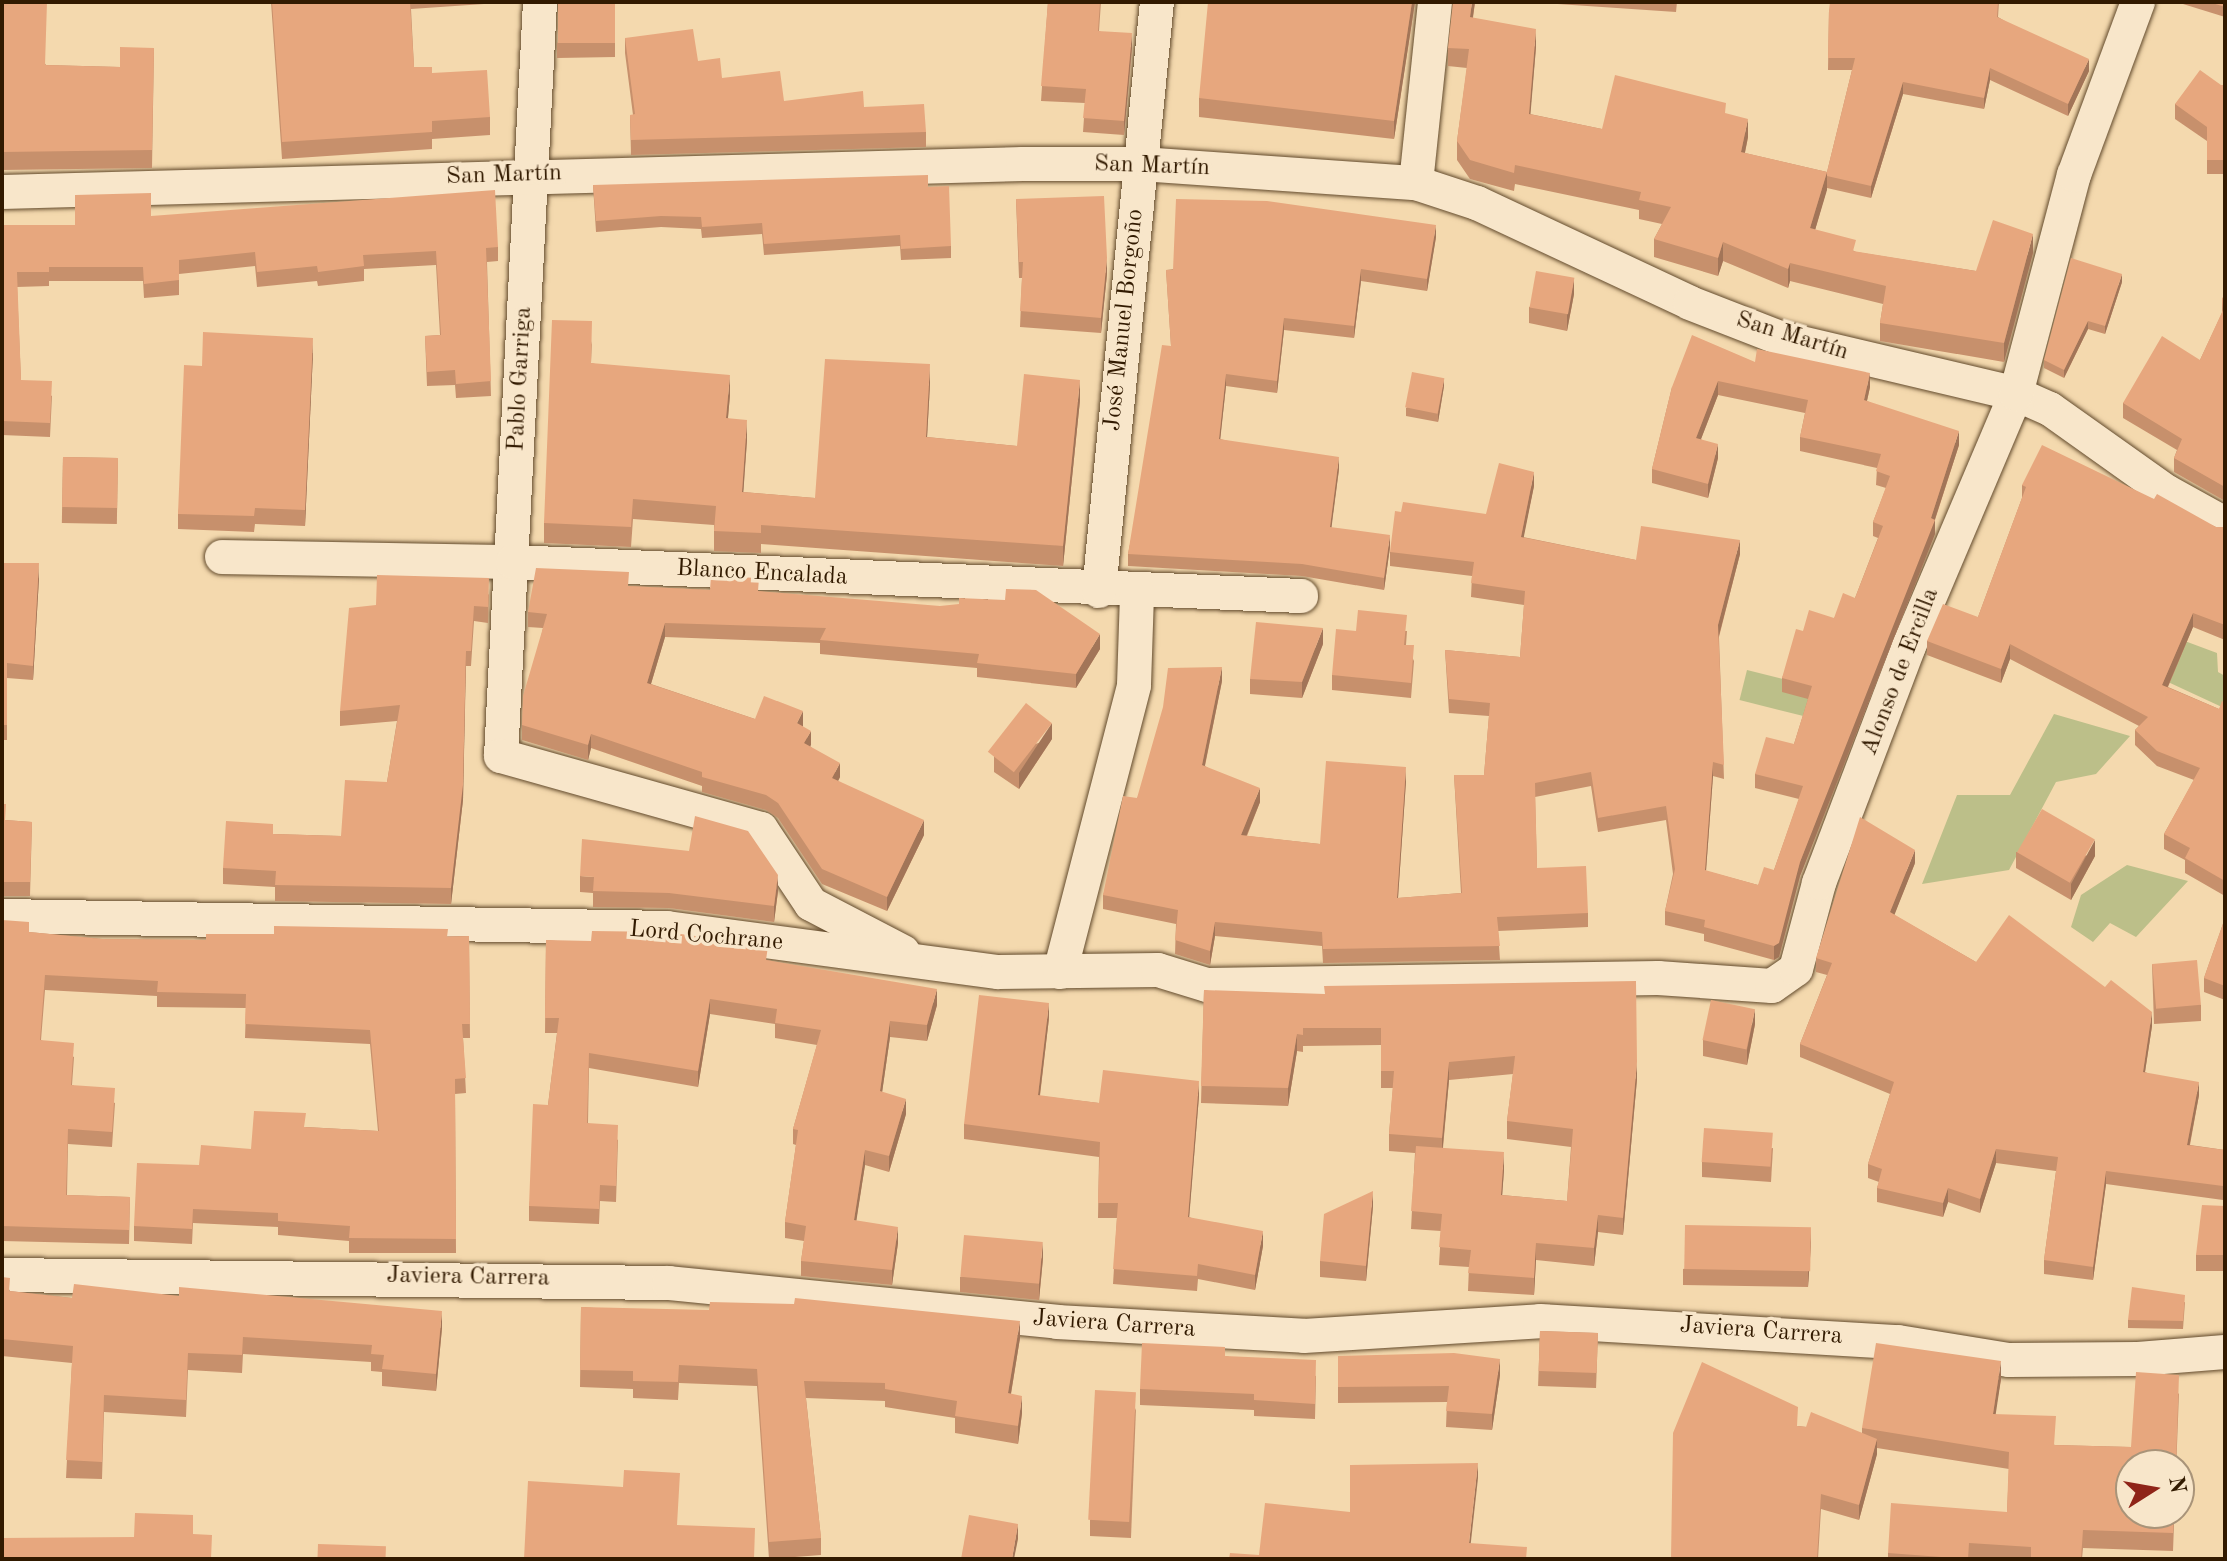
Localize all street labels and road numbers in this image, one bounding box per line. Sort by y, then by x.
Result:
street label: San Martín [1094,151,1210,183]
street label: San Martín [446,160,562,192]
street label: José Manuel Borgoño [1099,208,1151,432]
street label: Pablo Garriga [503,306,539,452]
street label: San Martín [1732,306,1852,368]
street label: Blanco Encalada [676,555,848,593]
street label: Alonso de Ercilla [1856,584,1946,760]
street label: Lord Cochrane [628,916,784,958]
street label: Javiera Carrera [386,1262,550,1294]
street label: Javiera Carrera [1032,1305,1196,1345]
street label: Javiera Carrera [1679,1312,1843,1352]

